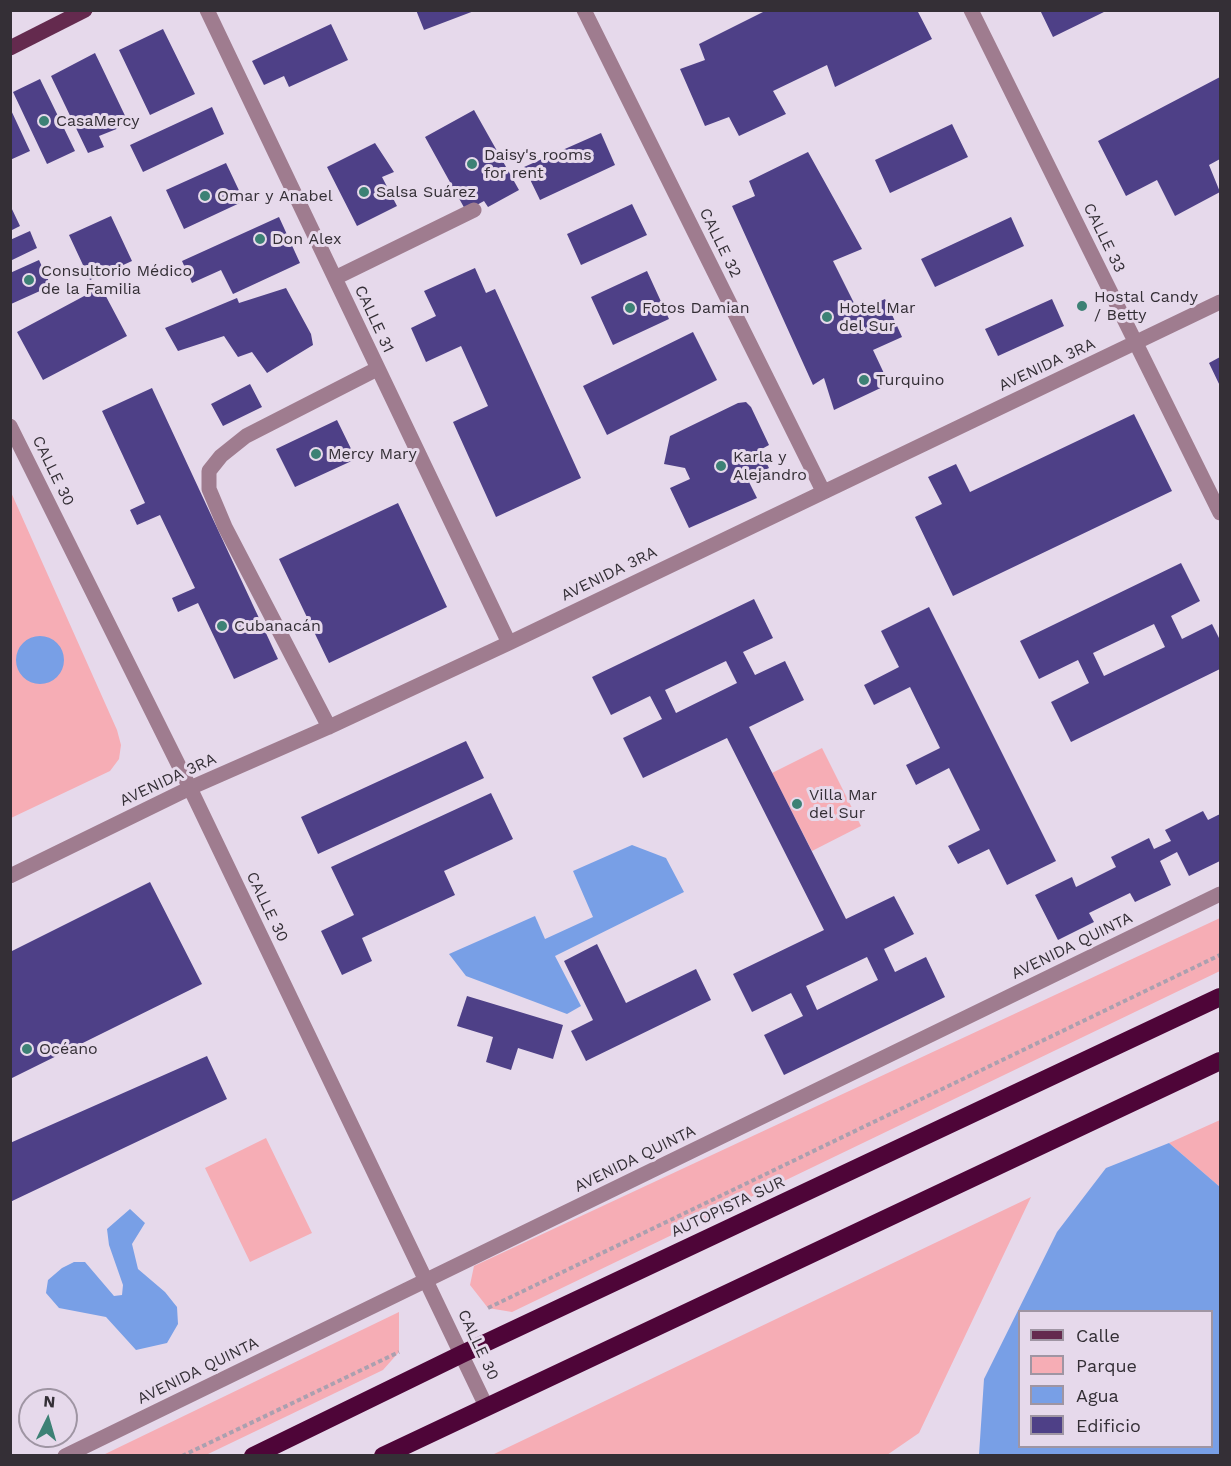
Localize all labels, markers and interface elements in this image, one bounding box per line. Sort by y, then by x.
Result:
place label: CasaMercy [56,111,139,131]
marker: CasaMercy [37,114,51,128]
place label: Daisy's rooms for rent [484,145,592,183]
marker: Daisy's rooms for rent [465,157,479,171]
place label: Salsa Suárez [376,182,476,202]
marker: Salsa Suárez [357,185,371,199]
place label: Omar y Anabel [217,186,333,206]
marker: Omar y Anabel [198,189,212,203]
street label: CALLE 33 [1079,200,1129,276]
street label: CALLE 32 [695,205,745,281]
place label: Don Alex [272,229,341,249]
marker: Don Alex [253,232,267,246]
place label: Consultorio Médico de la Familia [41,261,192,299]
marker: Consultorio Médico de la Familia [22,273,36,287]
street label: CALLE 31 [350,282,398,356]
place label: Hostal Candy / Betty [1094,287,1198,325]
place label: Fotos Damian [642,298,750,318]
place label: Hotel Mar del Sur [839,298,916,336]
marker: Hostal Candy / Betty [1075,299,1089,313]
marker: Fotos Damian [623,301,637,315]
marker: Hotel Mar del Sur [820,310,834,324]
street label: AVENIDA 3RA [996,334,1098,396]
place label: Turquino [876,370,944,390]
marker: Turquino [857,373,871,387]
street label: CALLE 30 [28,433,78,509]
place label: Mercy Mary [328,444,417,464]
marker: Mercy Mary [309,447,323,461]
place label: Karla y Alejandro [733,447,807,485]
marker: Karla y Alejandro [714,459,728,473]
street label: AVENIDA 3RA [558,542,660,606]
place label: Cubanacán [234,616,321,636]
marker: Cubanacán [215,619,229,633]
street label: AVENIDA 3RA [117,749,219,811]
place label: Villa Mar del Sur [809,785,877,823]
marker: Villa Mar del Sur [790,797,804,811]
street label: CALLE 30 [242,869,292,945]
street label: AVENIDA QUINTA [1008,908,1136,984]
place label: Océano [39,1039,98,1059]
marker: Océano [20,1042,34,1056]
street label: AVENIDA QUINTA [571,1121,699,1197]
street label: AUTOPISTA SUR [668,1172,788,1242]
street label: CALLE 30 [453,1307,503,1383]
legend [1018,1310,1213,1448]
text: Calle [1076,1325,1120,1346]
street label: AVENIDA QUINTA [134,1333,262,1409]
text: Parque [1076,1355,1137,1376]
text: Agua [1076,1385,1119,1406]
north arrow [18,1388,78,1448]
text: N [43,1392,56,1412]
text: Edificio [1076,1415,1141,1436]

